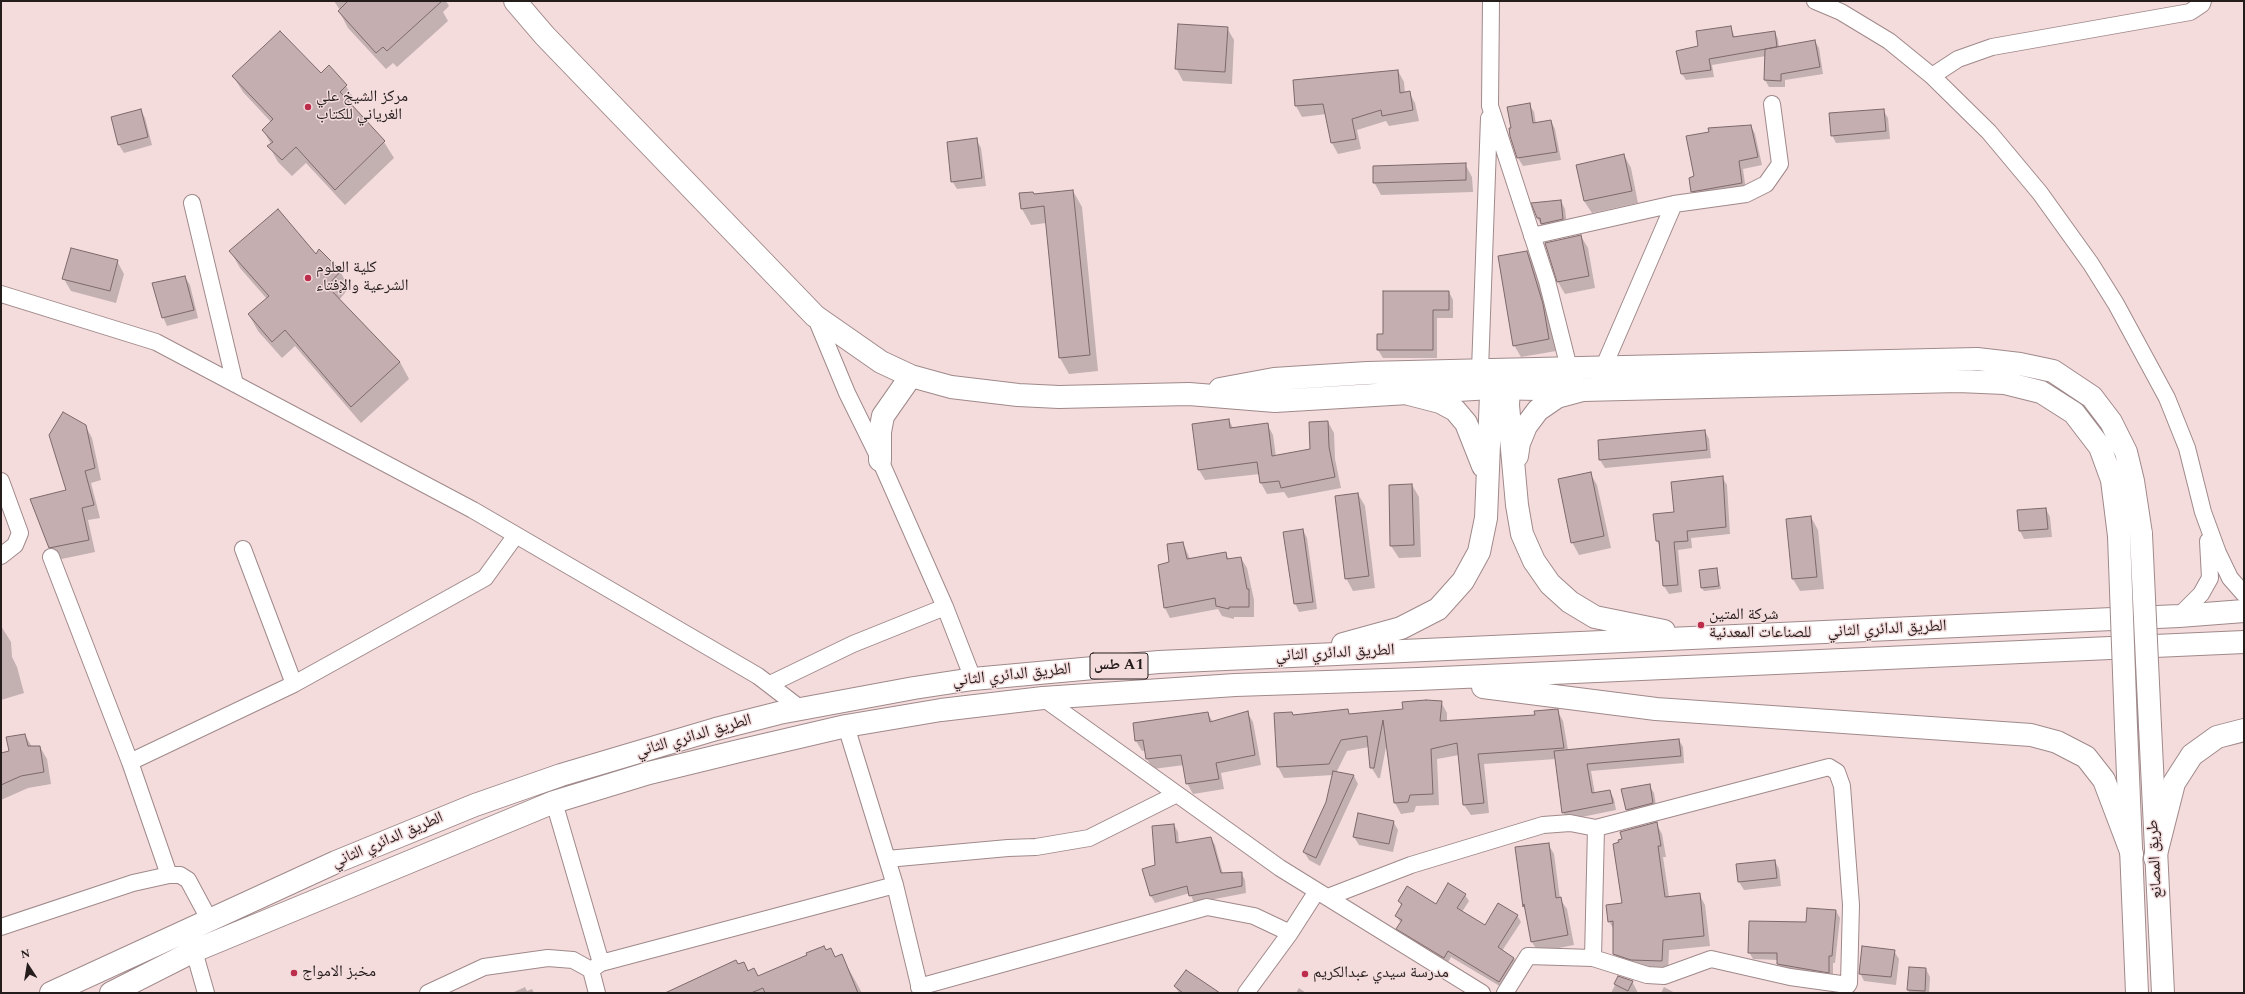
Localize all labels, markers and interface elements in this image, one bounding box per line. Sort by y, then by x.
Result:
place label: مركز الشيخ علي الغرياني للكتاب [316,88,408,126]
marker: مركز الشيخ علي الغرياني للكتاب [303,102,313,112]
place label: كلية العلوم الشرعية والإفتاء [316,259,408,297]
marker: كلية العلوم الشرعية والإفتاء [303,273,313,283]
place label: شركة المتين للصناعات المعدنية [1709,606,1811,644]
street label: الطريق الدائري الثاني [1827,617,1947,643]
marker: شركة المتين للصناعات المعدنية [1696,620,1706,630]
street label: الطريق الدائري الثاني [1275,641,1395,667]
road number: طس A1 [1090,653,1148,679]
street label: الطريق الدائري الثاني [952,660,1072,692]
street label: الطريق الدائري الثاني [634,711,754,763]
street label: الطريق الدائري الثاني [329,809,447,873]
street label: طريق المصانع [2144,819,2168,899]
text: N [19,945,32,963]
north arrow [8,946,48,986]
place label: مخبز الامواج [302,963,376,983]
place label: مدرسة سيدي عبدالكريم [1313,964,1449,984]
marker: مخبز الامواج [289,968,299,978]
marker: مدرسة سيدي عبدالكريم [1300,969,1310,979]

